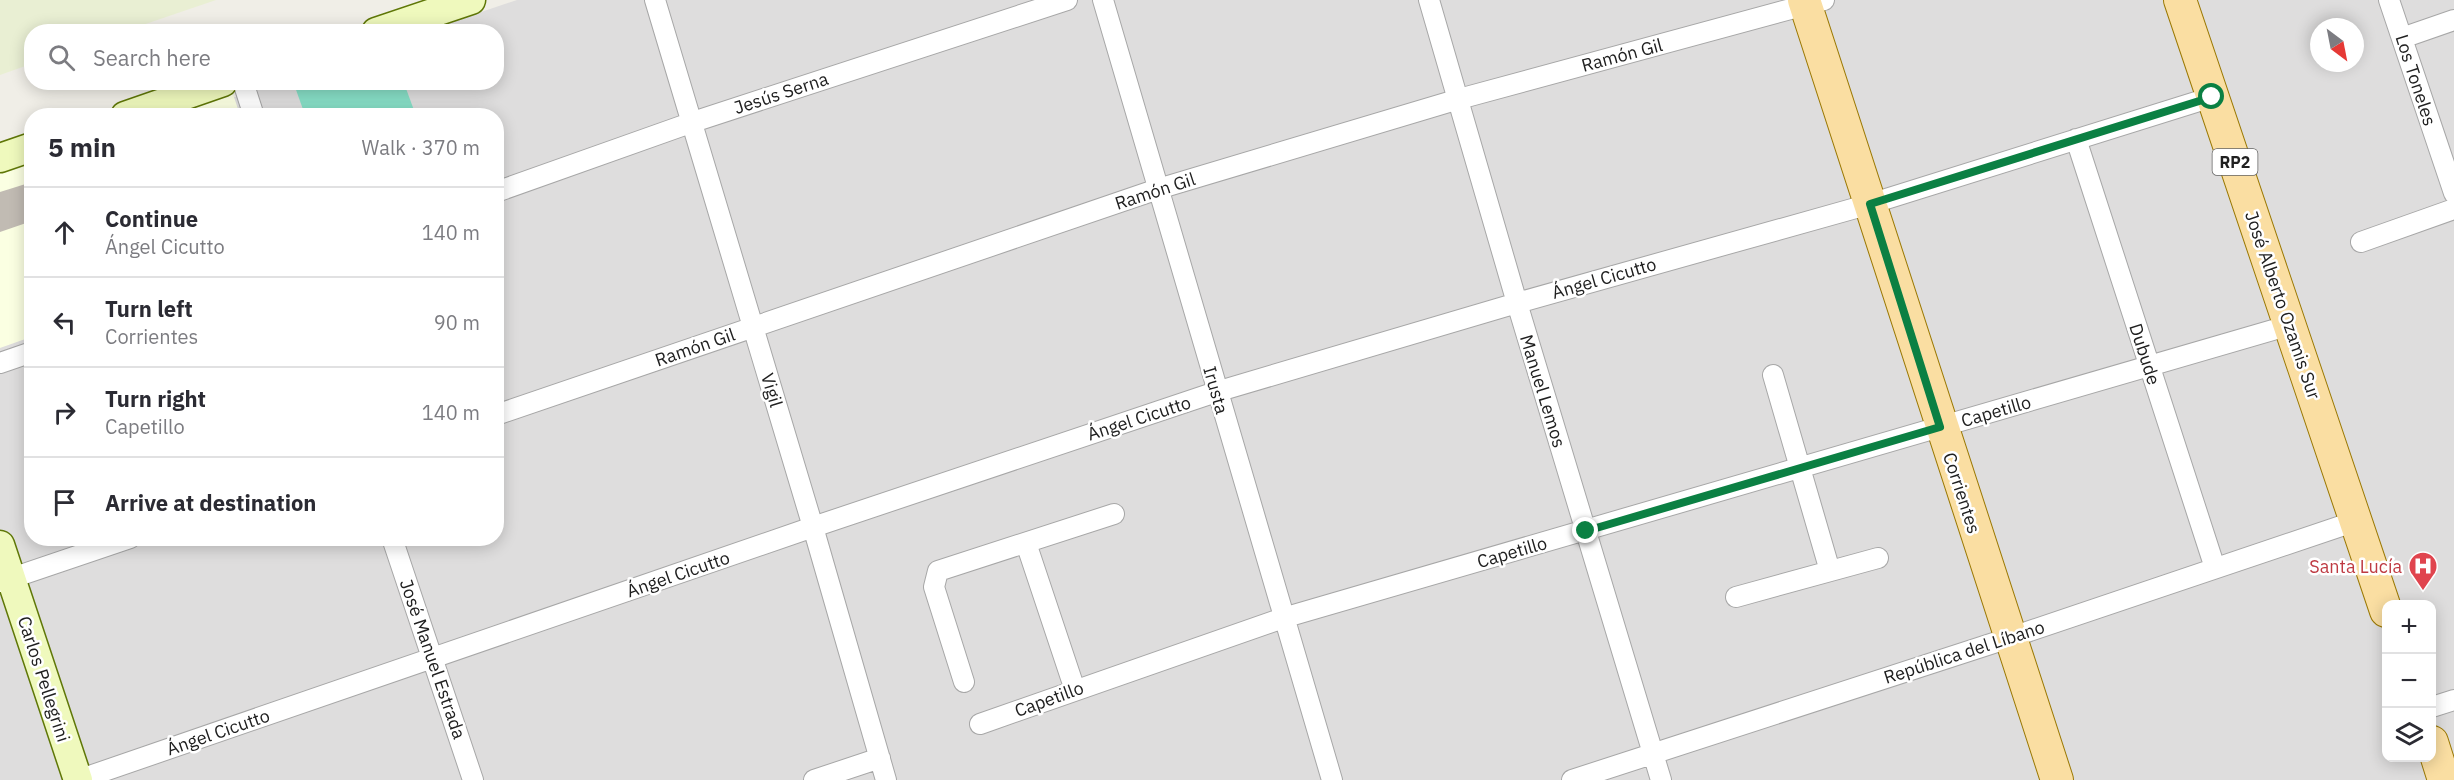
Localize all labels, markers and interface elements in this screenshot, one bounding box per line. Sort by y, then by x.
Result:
north arrow [2310,18,2364,72]
search box [24,24,504,90]
street label: Los Toneles [2390,31,2442,129]
street label: Ramón Gil [1579,33,1665,77]
icon: search [45,41,78,74]
text: Search here [93,43,211,72]
street label: Jesús Serna [731,67,831,119]
route start [2198,83,2224,109]
text: 5 min [48,130,116,164]
text: Walk · 370 m [362,134,480,161]
road number: RP2 [2212,149,2258,175]
street label: Ramón Gil [1112,167,1198,215]
text: Continue [105,204,198,233]
street label: José Alberto Ozamis Sur [2240,208,2326,402]
icon: ahead [48,216,81,249]
text: 140 m [422,219,480,246]
text: Ángel Cicutto [105,233,225,260]
street label: Ángel Cicutto [1549,252,1659,304]
text: Turn left [105,294,193,323]
icon: left [48,306,81,339]
text: 90 m [434,309,480,336]
street label: Dubude [2124,320,2166,388]
text: Corrientes [105,323,198,350]
street label: Ramón Gil [652,323,738,371]
street label: Manuel Lemos [1515,332,1571,450]
street label: Irusta [1198,363,1234,417]
street label: Vigil [756,370,788,410]
text: Turn right [105,384,206,413]
street label: Ángel Cicutto [1084,390,1194,446]
street label: Capetillo [1958,390,2034,432]
icon: right [48,396,81,429]
text: 140 m [422,399,480,426]
text: Capetillo [105,413,185,440]
street label: Corrientes [1938,450,1986,536]
icon: arrive [48,486,81,519]
text: Arrive at destination [105,488,316,517]
route end [1572,517,1598,543]
street label: Capetillo [1474,531,1550,573]
street label: Ángel Cicutto [623,546,733,602]
hospital icon: Santa Lucía [2407,550,2439,592]
place label: Santa Lucía [2309,555,2402,578]
street label: José Manuel Estrada [395,576,471,742]
map controls [2382,600,2436,762]
button: + [2382,600,2436,654]
street label: Carlos Pellegrini [13,613,75,745]
street label: República del Líbano [1881,615,2047,689]
button: − [2382,654,2436,708]
street label: Capetillo [1011,676,1087,722]
street label: Ángel Cicutto [163,704,273,760]
button: layers [2382,708,2436,762]

